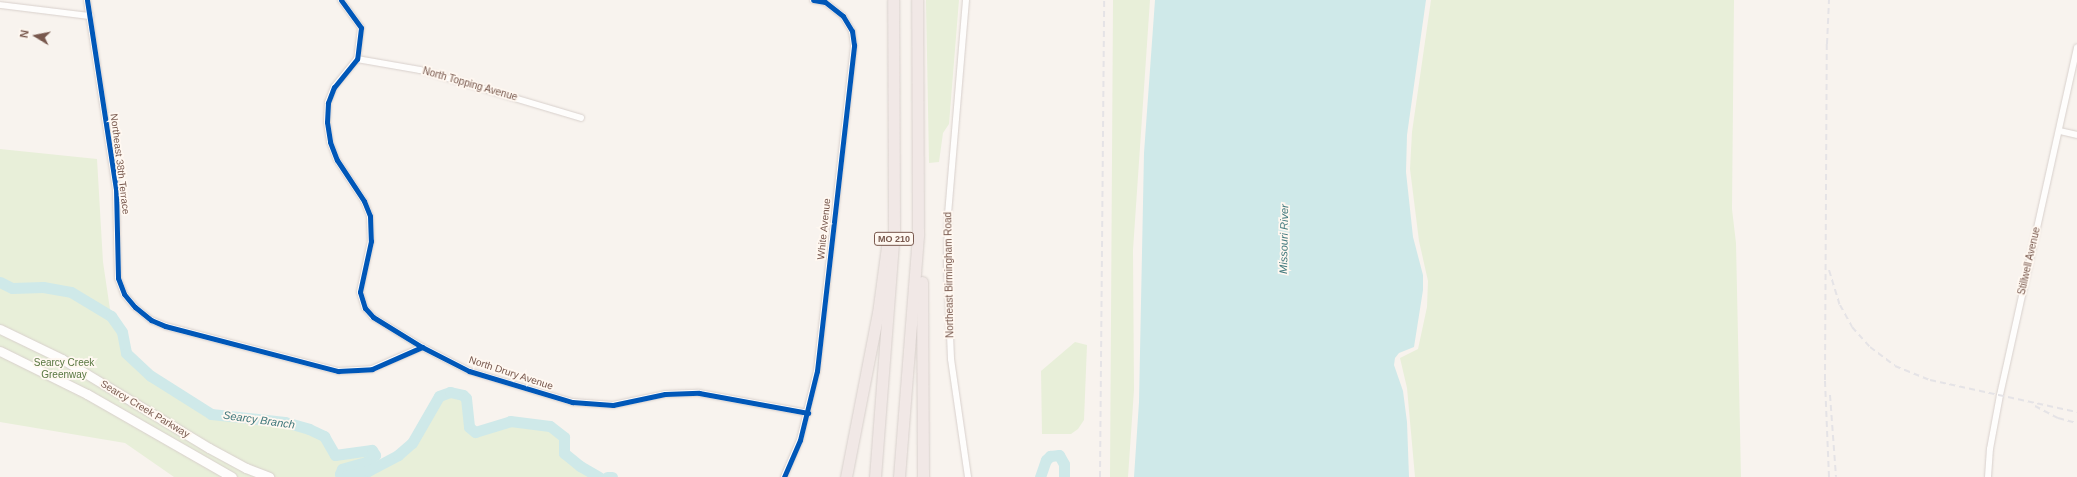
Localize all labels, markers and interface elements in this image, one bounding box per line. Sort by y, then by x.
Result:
north arrow [16,16,56,56]
text: N [18,29,31,39]
street label: North Topping Avenue [421,65,519,103]
street label: Northeast 38th Terrace [108,113,132,215]
street label: White Avenue [815,198,833,260]
water label: Missouri River [1277,204,1291,274]
street label: Northeast Birmingham Road [942,212,956,338]
street label: Stillwell Avenue [2015,226,2043,296]
road number: MO 210 [873,232,915,246]
street label: North Drury Avenue [467,354,555,392]
park label: Searcy Creek Greenway [34,356,94,380]
street label: Searcy Creek Parkway [98,378,192,440]
water label: Searcy Branch [222,408,296,432]

